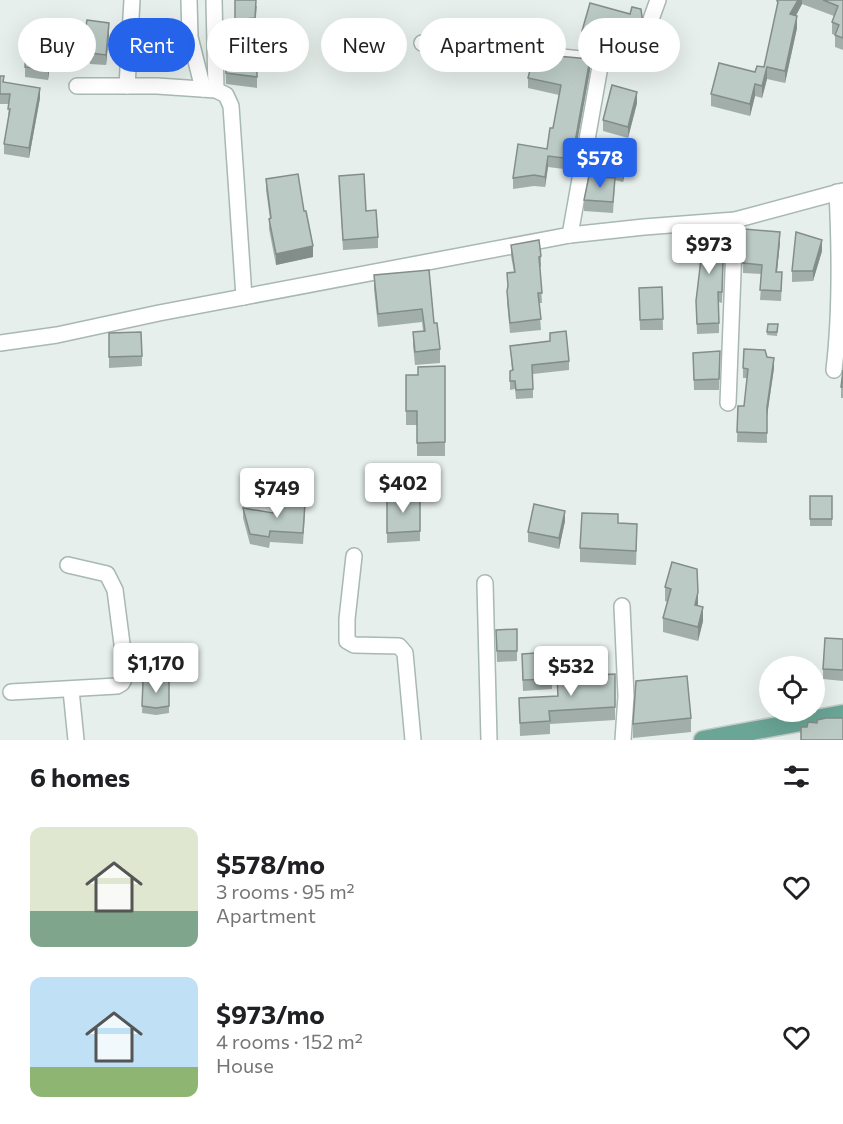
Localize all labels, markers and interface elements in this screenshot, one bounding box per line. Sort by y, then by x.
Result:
chip: Buy [18,18,96,72]
chip: Rent [108,18,195,72]
chip: Filters [207,18,309,72]
chip: New [321,18,407,72]
chip: Apartment [419,18,566,72]
chip: House [578,18,680,72]
pin: $578 [564,138,636,189]
text: $578 [577,145,623,169]
pin: $973 [673,224,745,275]
text: $973 [686,231,732,255]
pin: $402 [367,463,439,514]
pin: $749 [241,468,313,519]
text: $402 [379,470,427,494]
text: $749 [254,475,300,499]
pin: $1,170 [107,643,205,694]
pin: $532 [535,646,607,697]
text: $1,170 [127,650,185,674]
text: $532 [548,653,594,677]
map controls [759,656,825,722]
button: locate [759,656,825,722]
icon: filters [780,760,813,793]
text: 6 homes [30,761,130,792]
text: $578/mo [216,848,325,879]
icon: home [78,851,150,923]
icon: heart [780,871,813,904]
text: 3 rooms · 95 m² [216,879,355,903]
text: Apartment [216,903,316,927]
text: $973/mo [216,998,325,1029]
icon: home [78,1001,150,1073]
icon: heart [780,1021,813,1054]
text: 4 rooms · 152 m² [216,1029,363,1053]
text: House [216,1053,274,1077]

